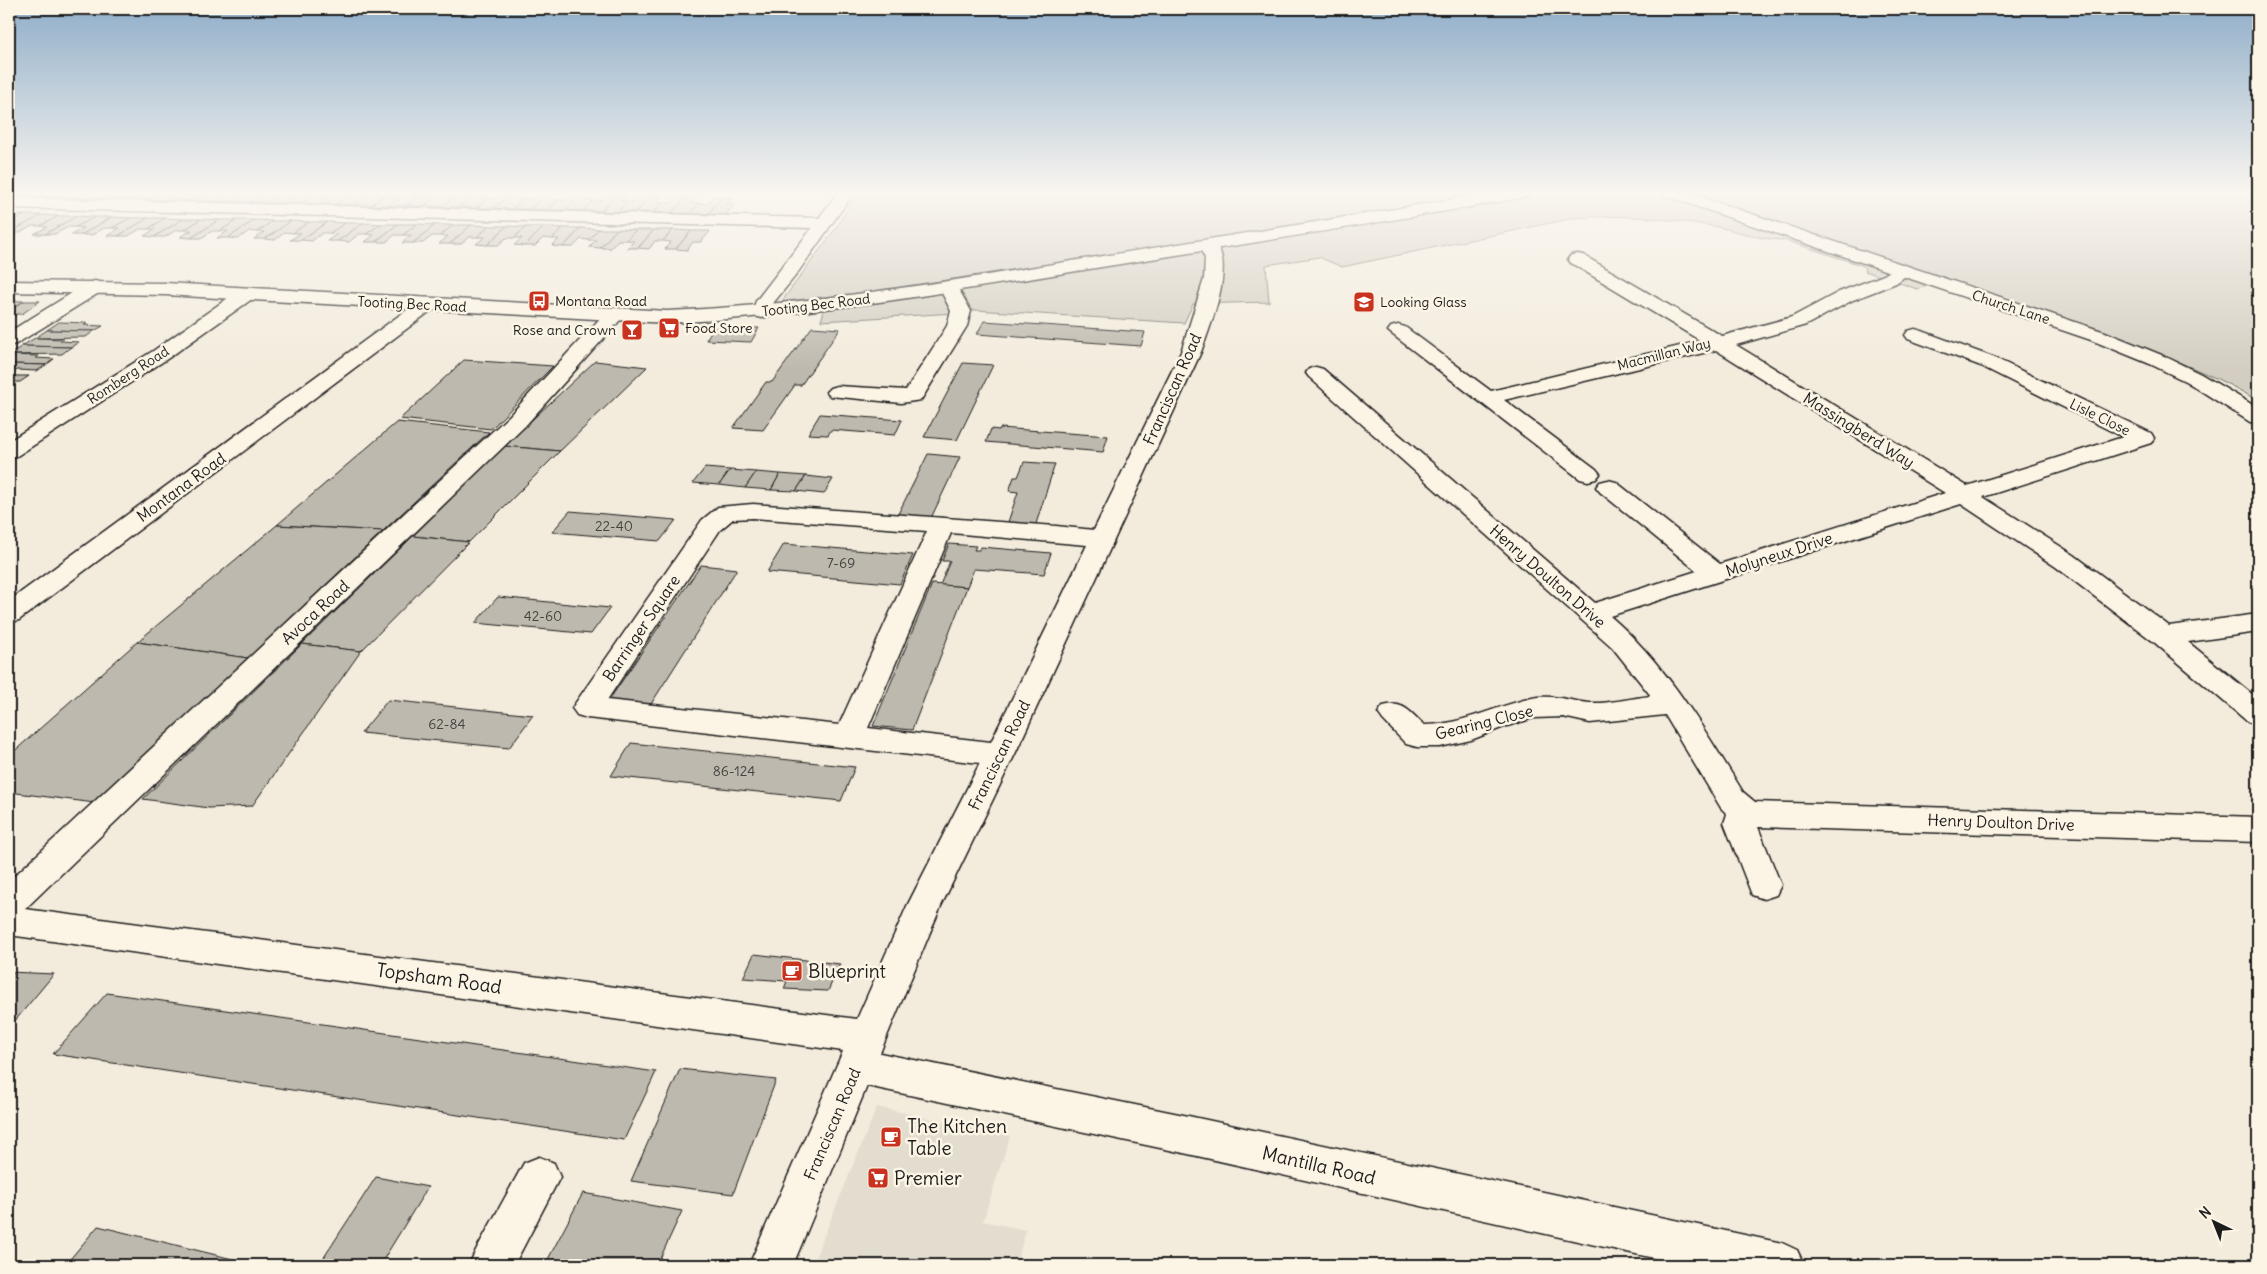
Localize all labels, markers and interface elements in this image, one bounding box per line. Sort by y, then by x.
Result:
street label: Church Lane [1970,286,2052,328]
bus stop icon: Montana Road [527,289,551,313]
street label: Tooting Bec Road [761,289,871,321]
school or university icon: Looking Glass [1352,290,1376,314]
street label: Tooting Bec Road [357,292,467,316]
place label: Montana Road [555,292,647,310]
place label: Looking Glass [1380,293,1467,311]
supermarket icon: Food Store [657,316,681,340]
bar icon: Rose and Crown [620,318,644,342]
place label: Food Store [685,319,753,337]
place label: Rose and Crown [513,321,616,339]
street label: Franciscan Road [1138,330,1206,448]
street label: Macmillan Way [1615,334,1713,374]
street label: Romberg Road [84,342,172,408]
street label: Massingberd Way [1800,388,1918,472]
street label: Lisle Close [2067,395,2133,439]
street label: Montana Road [133,448,229,526]
house number: 22-40 [595,517,633,535]
street label: Henry Doulton Drive [1486,520,1610,632]
street label: Molyneux Drive [1723,527,1835,581]
house number: 7-69 [827,554,855,572]
street label: Barringer Square [598,571,684,685]
street label: Avoca Road [277,576,353,648]
house number: 42-60 [524,607,562,625]
street label: Franciscan Road [964,697,1034,813]
street label: Gearing Close [1433,700,1535,744]
house number: 62-84 [428,715,466,733]
house number: 86-124 [713,762,755,780]
street label: Henry Doulton Drive [1927,809,2075,835]
street label: Topsham Road [375,957,503,999]
cafe icon: Blueprint [780,959,804,983]
place label: Blueprint [808,959,886,983]
street label: Franciscan Road [799,1065,865,1183]
place label: The Kitchen Table [907,1114,1007,1160]
cafe icon: The Kitchen Table [879,1125,903,1149]
street label: Mantilla Road [1260,1140,1378,1190]
supermarket icon: Premier [866,1166,890,1190]
place label: Premier [894,1166,962,1190]
north arrow [2190,1196,2240,1246]
text: N [2195,1203,2215,1222]

